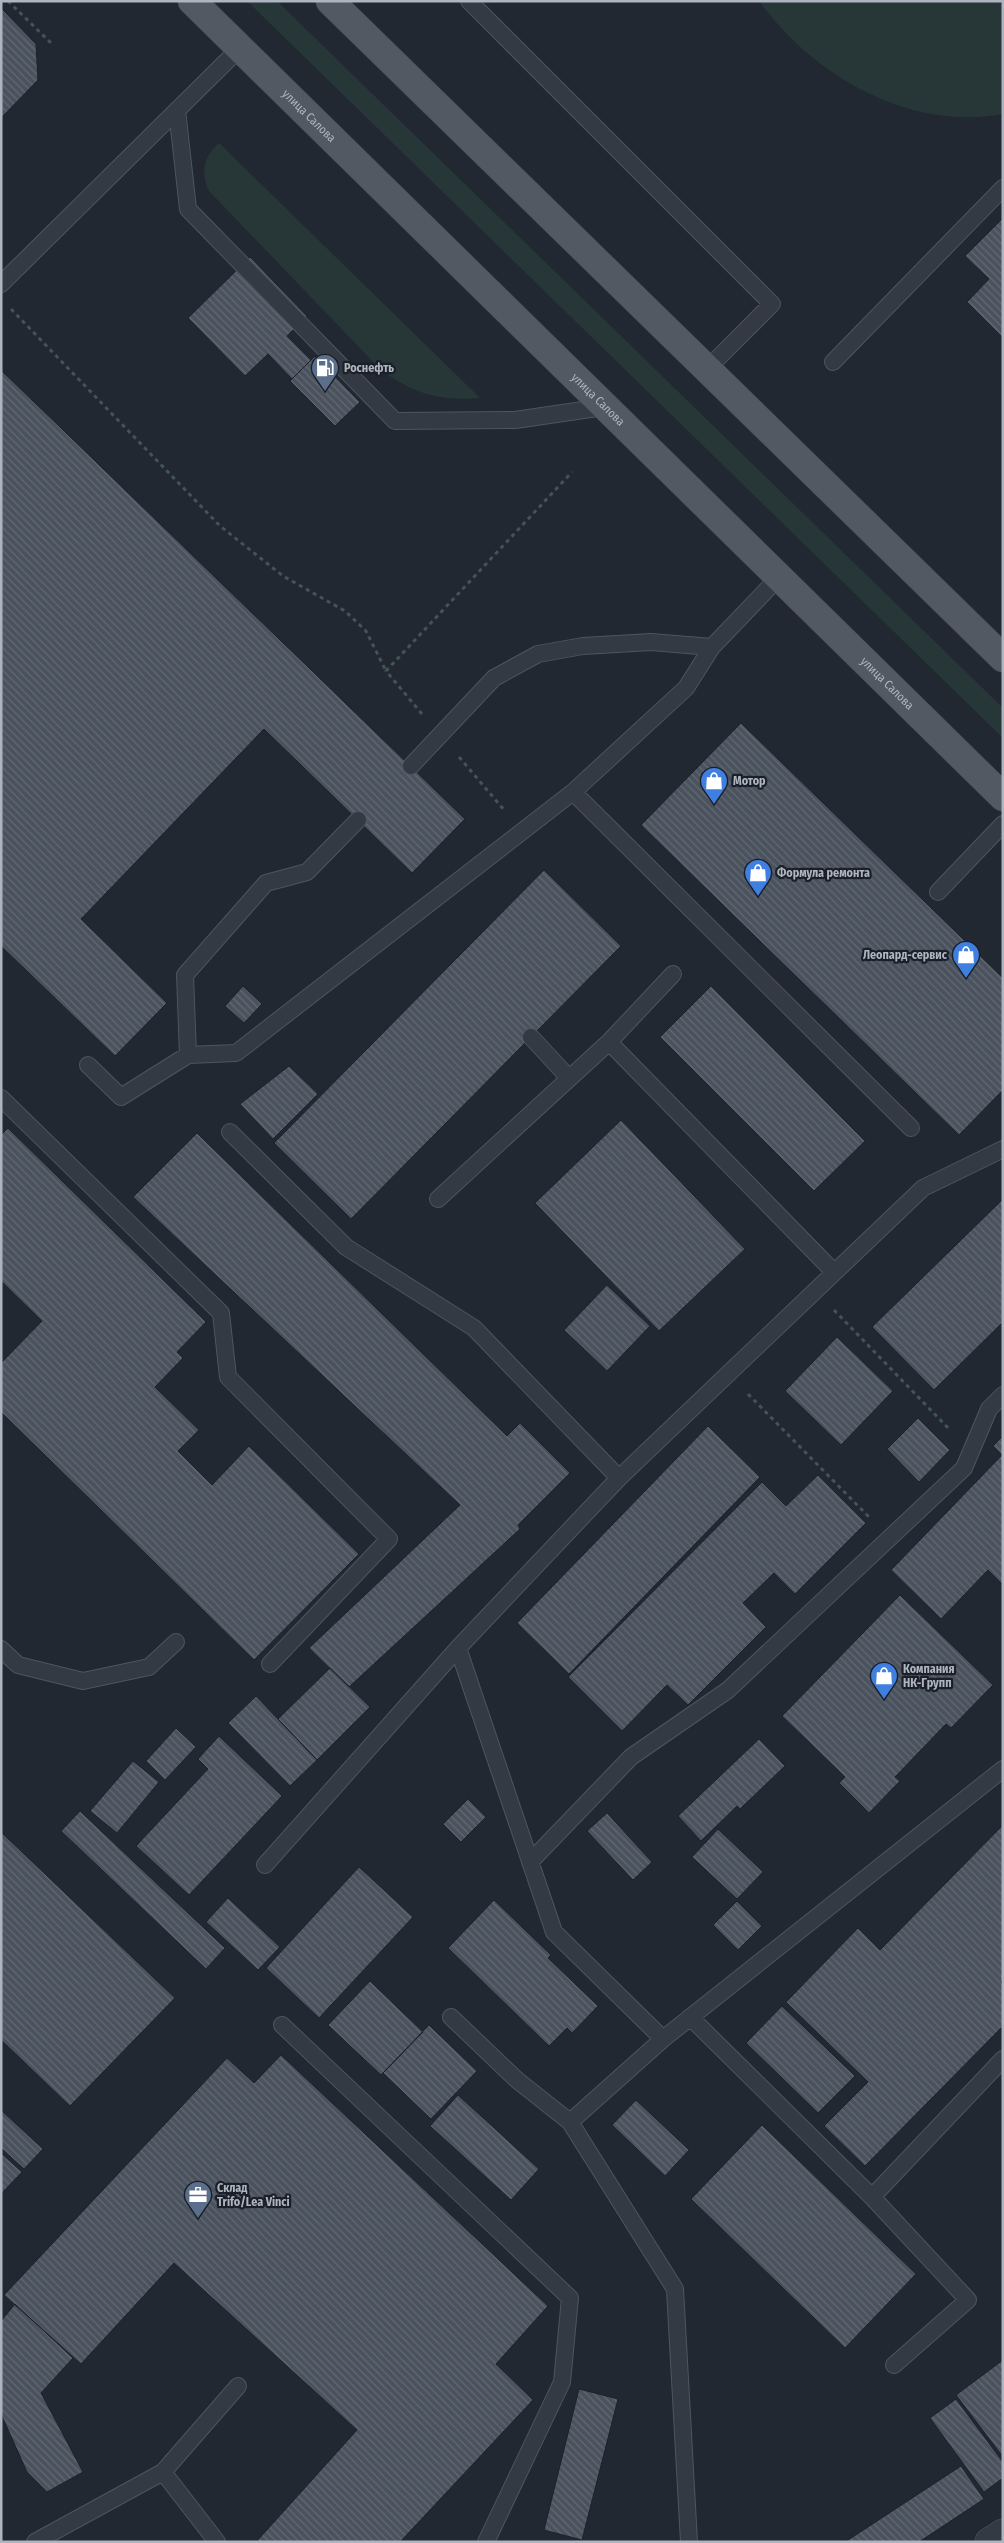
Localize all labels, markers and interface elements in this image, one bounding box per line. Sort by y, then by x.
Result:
street label: улица Салова [279,87,339,145]
fuel station icon: Роснефть [310,353,340,392]
place label: Роснефть [344,361,394,375]
street label: улица Салова [569,370,628,429]
street label: улица Салова [858,654,917,713]
shop icon: Мотор [699,766,729,805]
place label: Мотор [733,774,766,788]
shop icon: Формула ремонта [743,858,773,897]
place label: Формула ремонта [777,866,870,880]
shop icon: Леопард-сервис [951,940,981,979]
place label: Леопард-сервис [863,948,948,962]
shop icon: Компания НК-Групп [869,1661,899,1700]
place label: Компания НК-Групп [903,1662,955,1690]
office icon: Склад Trifo/Lea Vinci [183,2180,213,2219]
place label: Склад Trifo/Lea Vinci [217,2181,290,2209]

